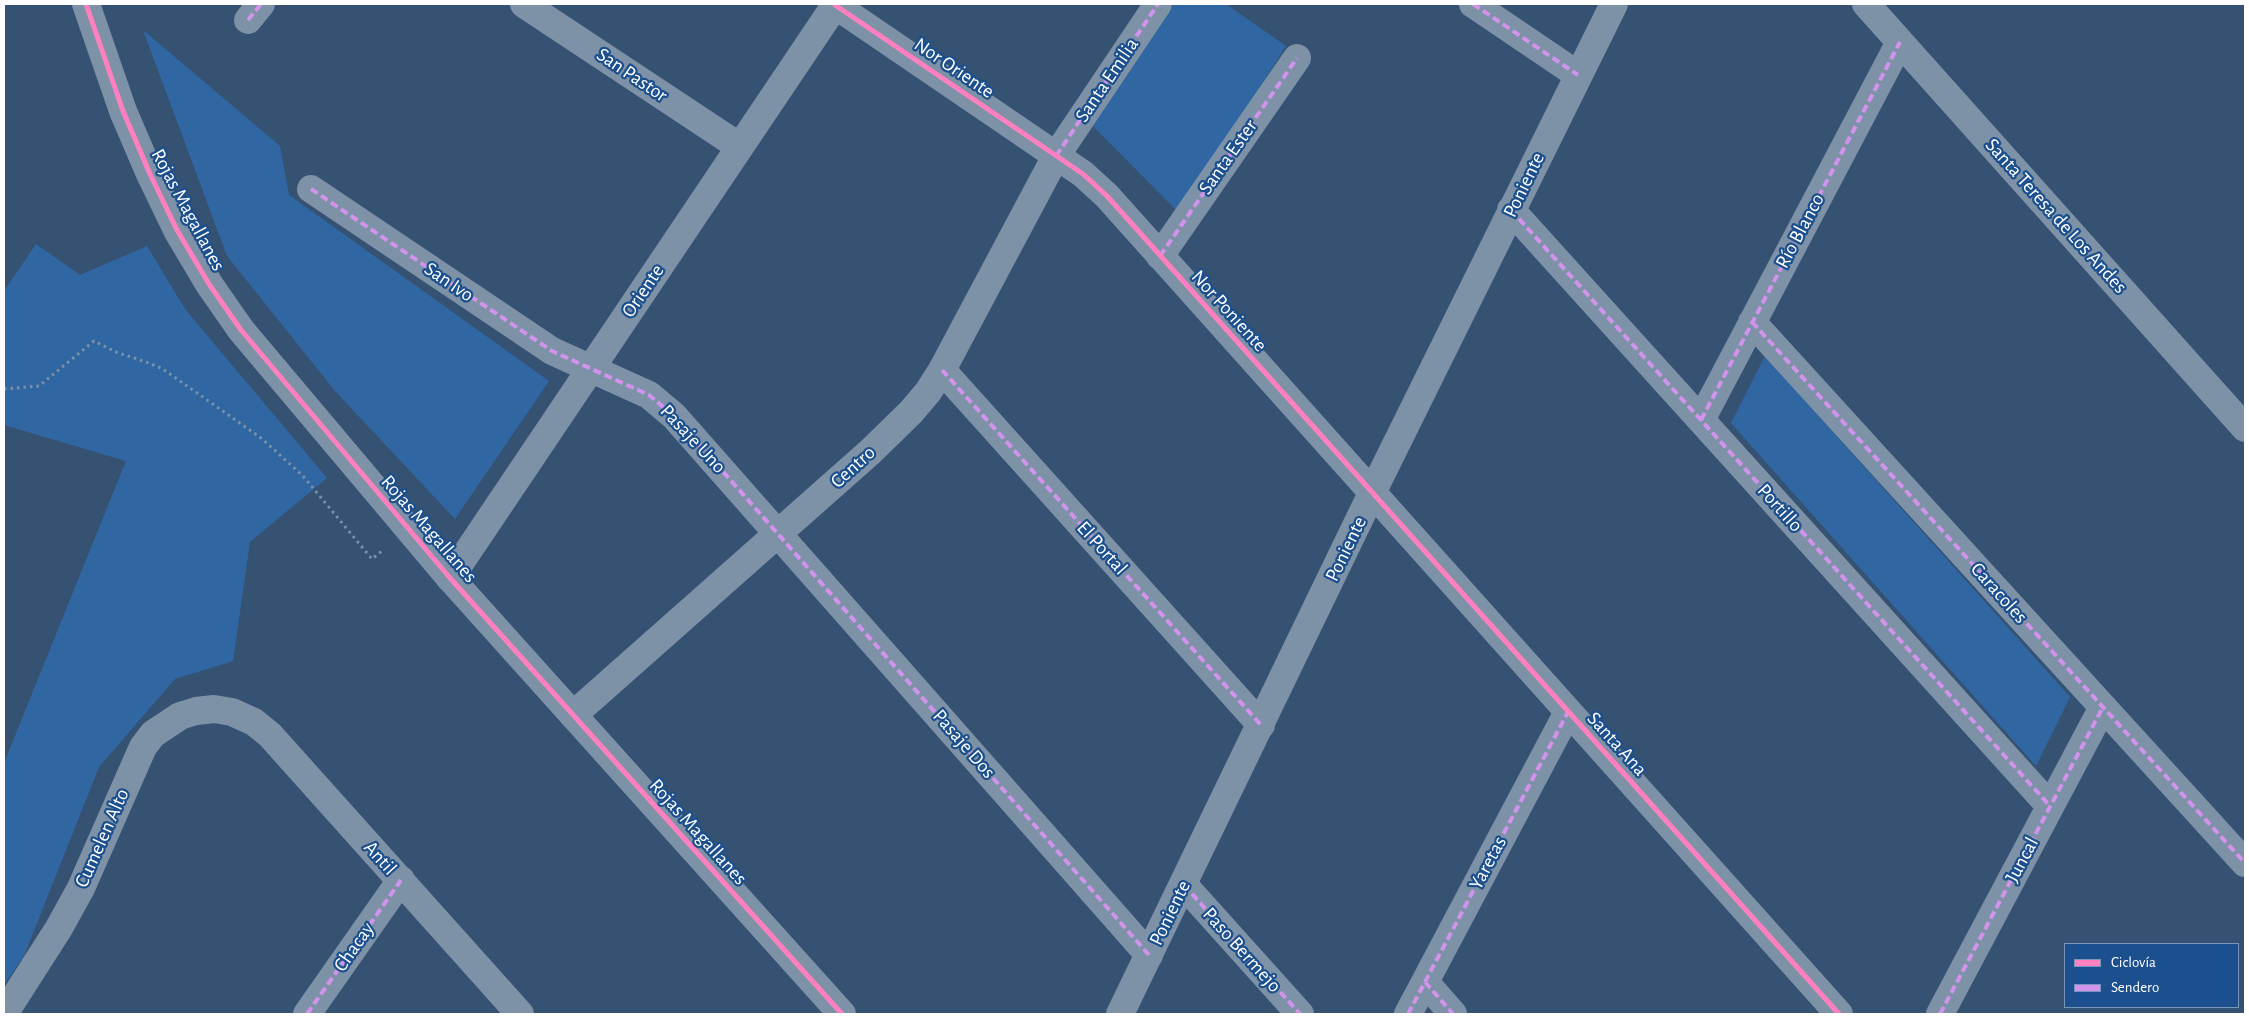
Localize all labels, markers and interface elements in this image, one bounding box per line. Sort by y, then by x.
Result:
street label: Nor Oriente [909,32,999,104]
street label: Santa Emilia [1070,33,1144,127]
street label: San Pastor [592,43,672,107]
street label: Santa Ester [1193,115,1263,199]
street label: Santa Teresa de Los Andes [1980,133,2132,299]
street label: Rojas Magallanes [146,145,230,275]
street label: Poniente [1498,149,1550,221]
street label: Río Blanco [1770,189,1830,273]
street label: San Ivo [420,257,478,307]
street label: Oriente [617,260,669,322]
street label: Nor Poniente [1186,265,1272,357]
street label: Pasaje Uno [655,399,731,479]
street label: Centro [826,441,880,493]
street label: Rojas Magallanes [376,470,482,588]
street label: Portillo [1752,479,1808,537]
street label: Poniente [1320,513,1372,585]
street label: El Portal [1072,516,1132,580]
street label: Caracoles [1965,557,2033,629]
street label: Pasaje Dos [927,705,1001,783]
street label: Santa Ana [1582,707,1652,781]
street label: Rojas Magallanes [644,774,752,890]
street label: Cumelen Alto [70,785,134,891]
street label: Yaretas [1464,832,1512,894]
street label: Juncal [2000,833,2044,887]
street label: Antil [358,836,402,880]
street label: Poniente [1144,877,1196,949]
street label: Paso Bermejo [1198,903,1286,997]
street label: Chacay [328,918,380,976]
legend [2064,943,2239,1008]
text: Ciclovía [2111,955,2156,970]
text: Sendero [2111,980,2159,995]

